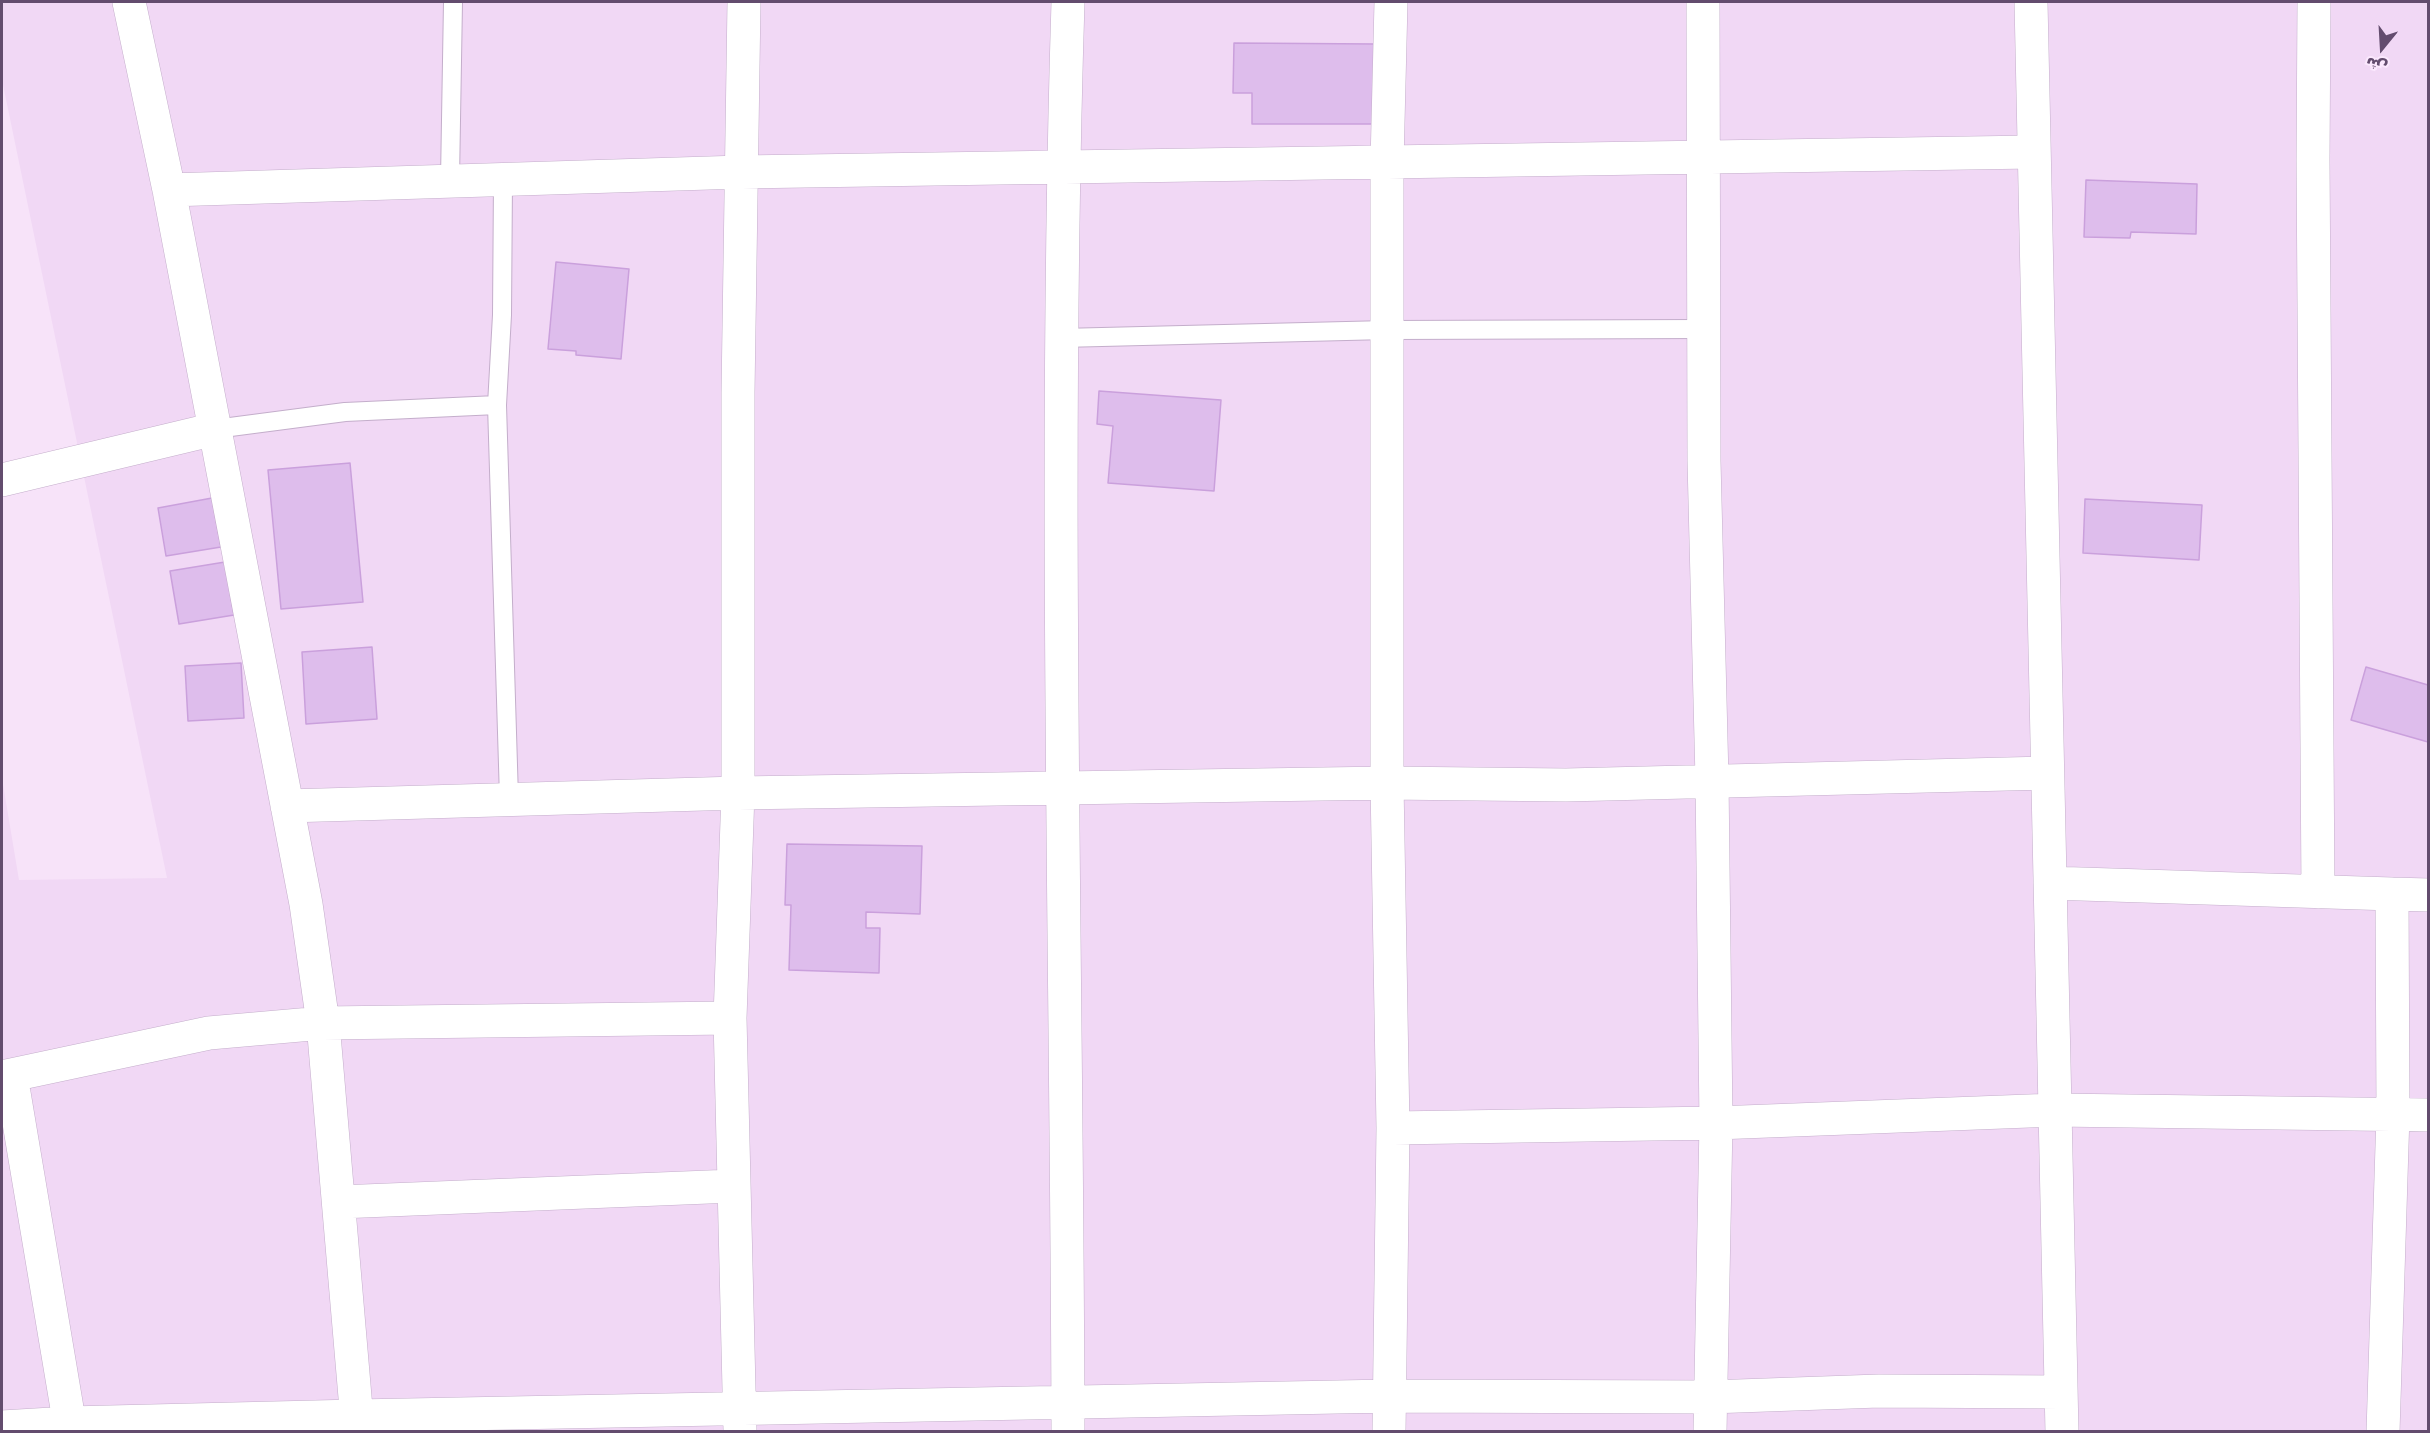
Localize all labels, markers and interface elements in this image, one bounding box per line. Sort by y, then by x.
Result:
north arrow [2352,18,2412,78]
text: ش [2363,53,2390,78]

